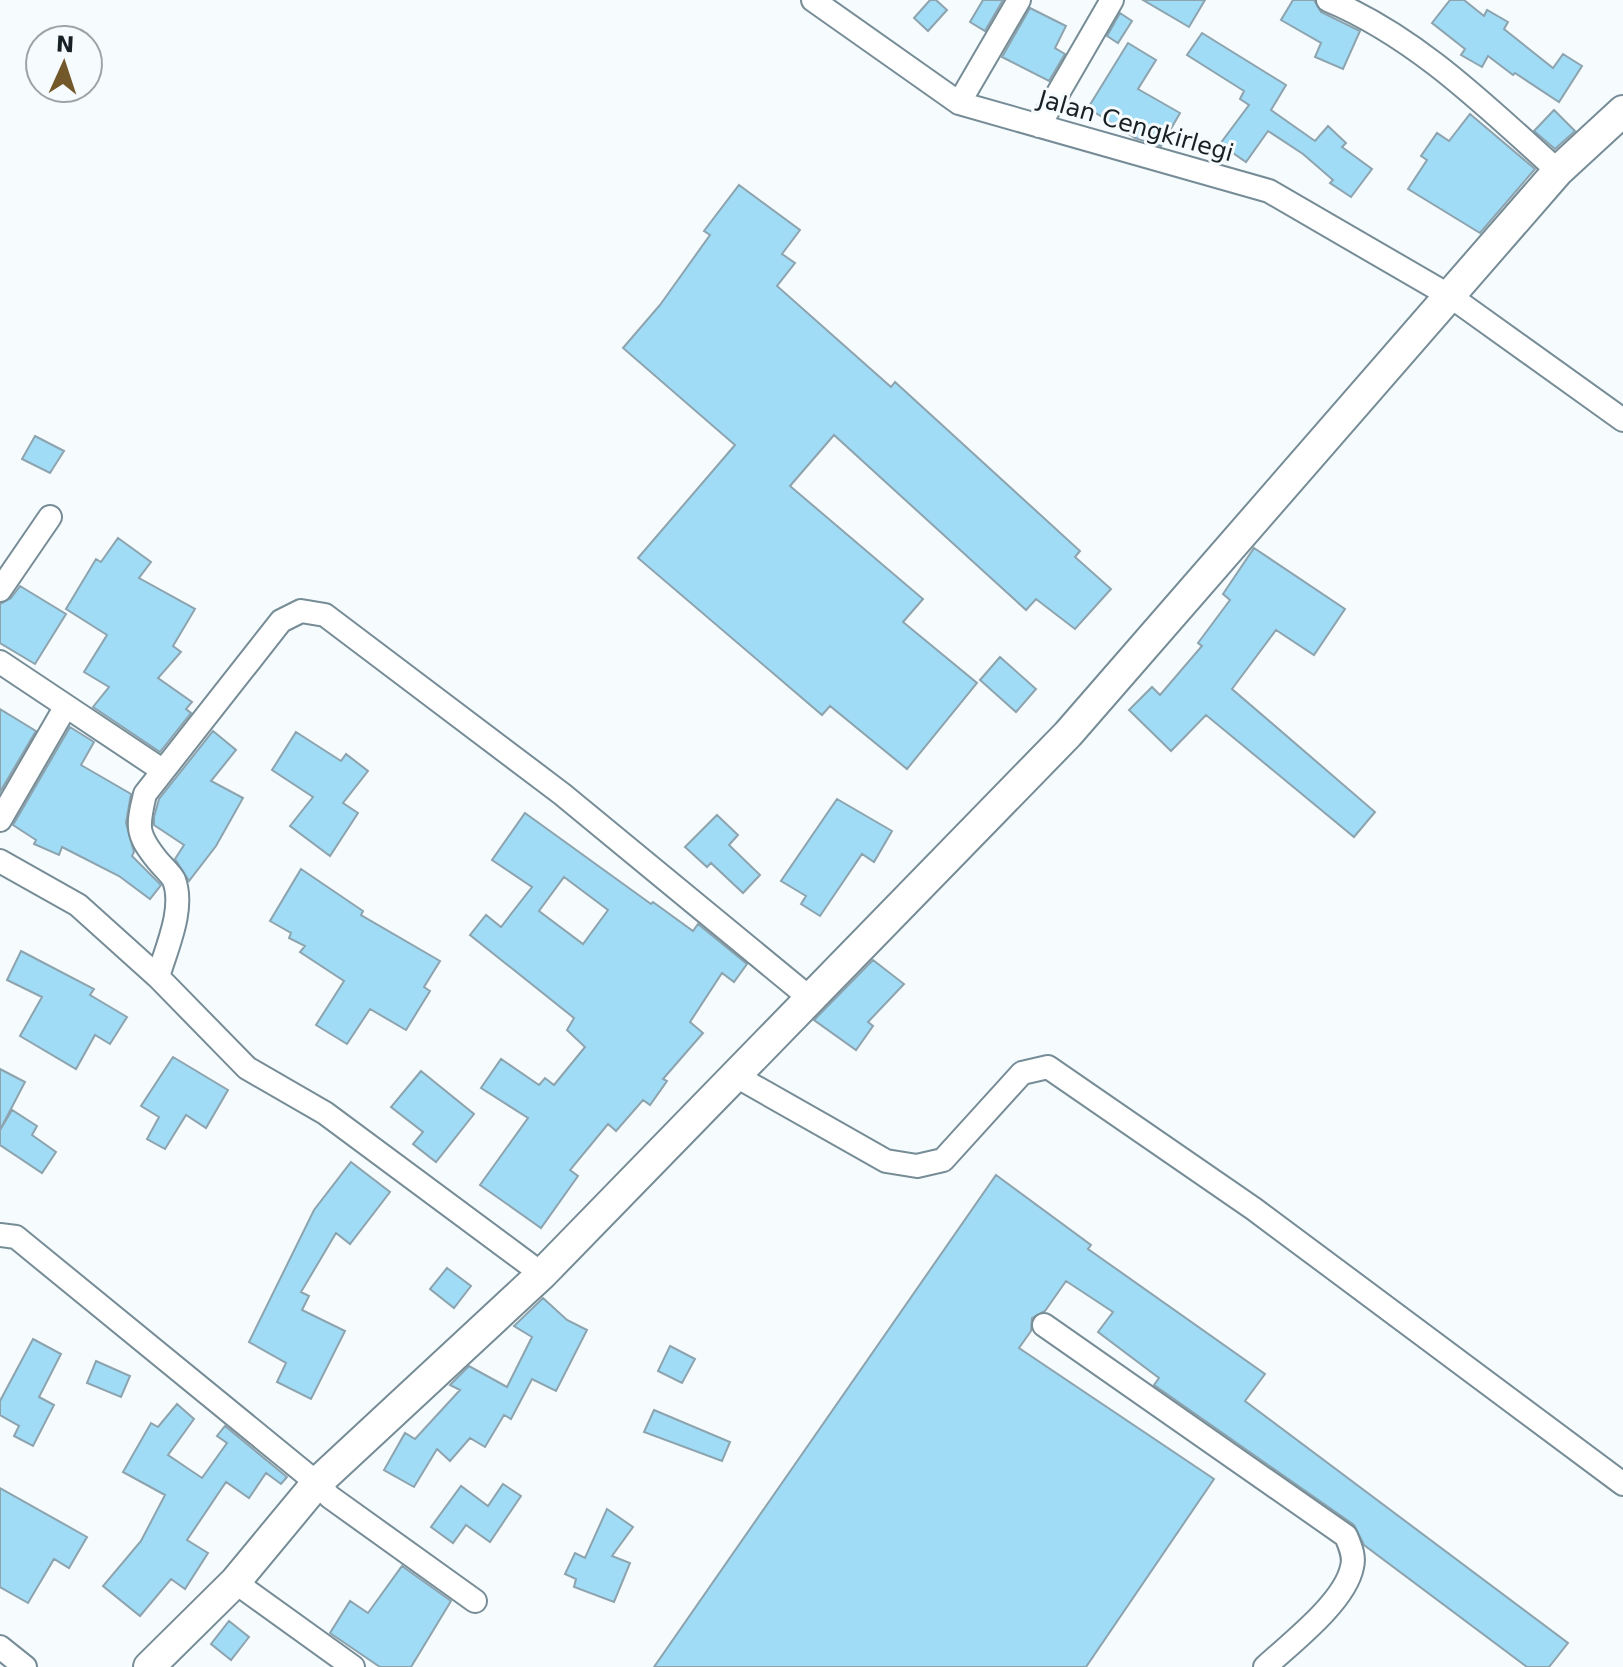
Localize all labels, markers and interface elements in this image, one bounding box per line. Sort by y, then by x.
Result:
north arrow [24,24,104,104]
text: N [55,32,75,57]
street label: Jalan Cengkirlegi [1033,84,1237,167]

